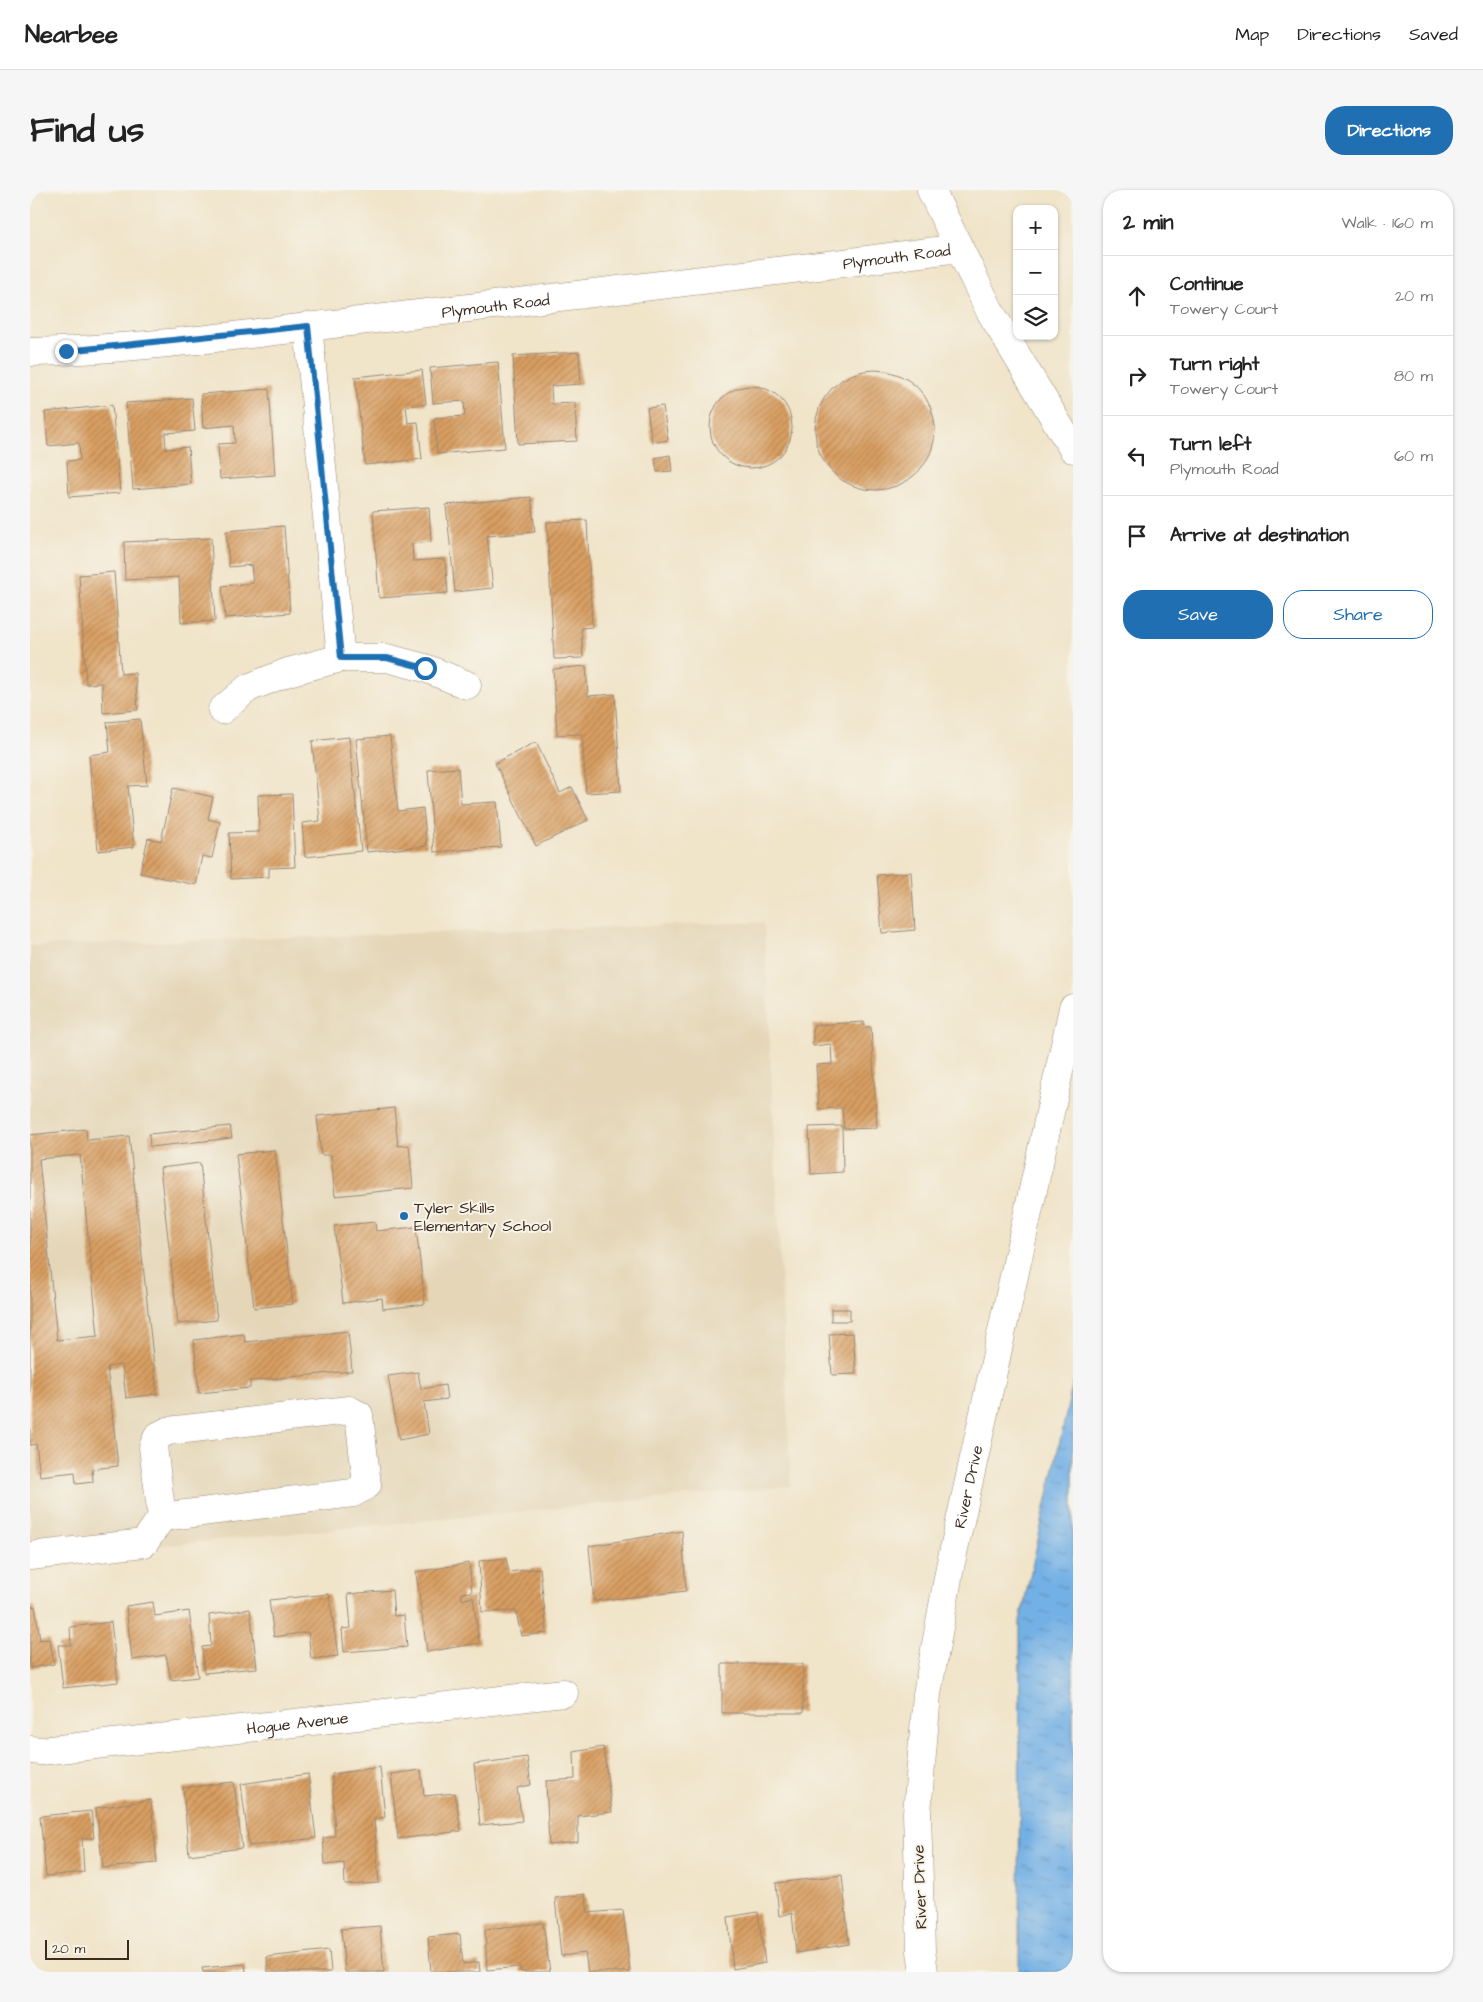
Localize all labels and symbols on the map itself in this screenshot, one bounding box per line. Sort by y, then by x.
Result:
street label: Plymouth Road [841,239,952,275]
street label: Plymouth Road [440,289,551,323]
route end [55,340,78,363]
route start [414,657,437,680]
place label: Tyler Skills Elementary School [414,1197,551,1238]
marker: Tyler Skills Elementary School [398,1210,410,1222]
street label: River Drive [949,1443,989,1531]
street label: Hogue Avenue [246,1707,350,1740]
street label: River Drive [908,1844,932,1930]
scale bar [45,1937,129,1960]

